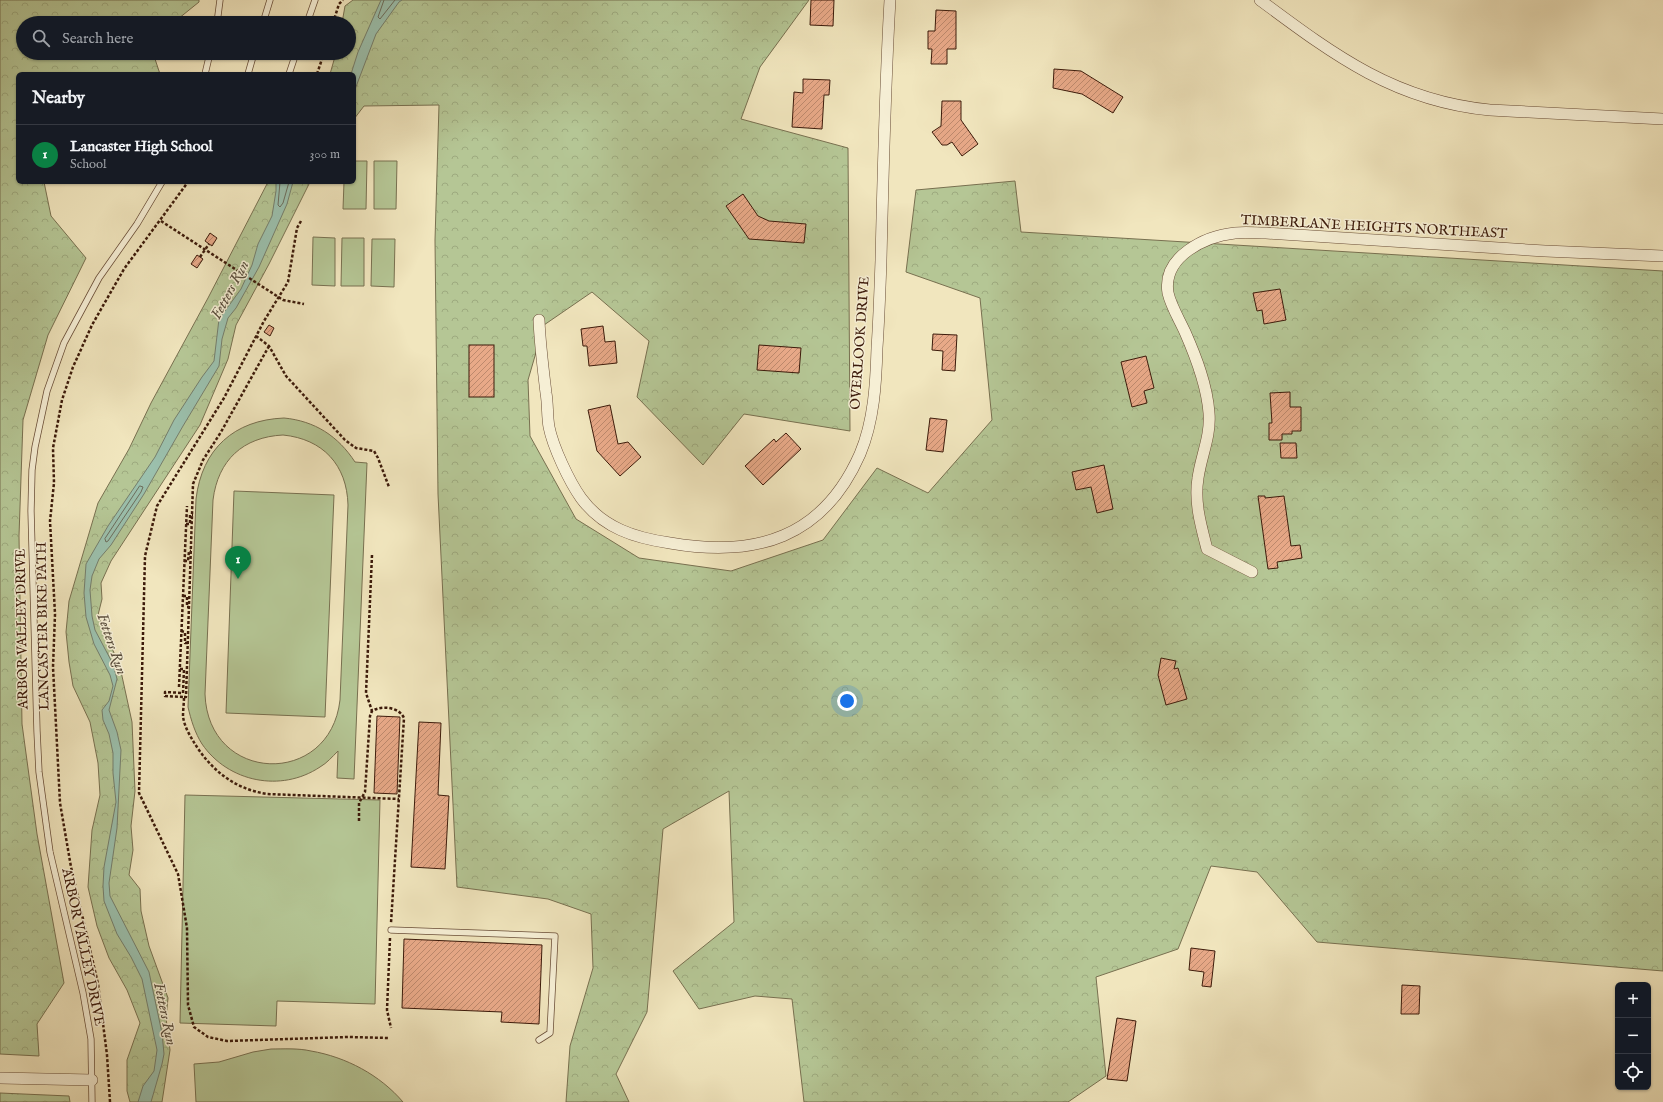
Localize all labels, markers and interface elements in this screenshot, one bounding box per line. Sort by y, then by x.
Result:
search box [16,16,356,60]
icon: search [30,27,52,49]
text: Search here [62,29,133,48]
text: Nearby [32,88,85,109]
text: Lancaster High School [70,137,213,156]
text: 1 [43,146,47,163]
text: 300 m [309,146,340,163]
text: School [70,156,107,173]
street label: TIMBERLANE HEIGHTS NORTHEAST [1240,211,1508,243]
water label: Fetters Run [207,257,253,323]
street label: OVERLOOK DRIVE [846,275,874,410]
street label: LANCASTER BIKE PATH [33,542,53,710]
pin: 1 [225,546,251,579]
street label: ARBOR VALLEY DRIVE [12,548,32,711]
water label: Fetters Run [93,611,131,677]
your location [837,691,857,711]
street label: ARBOR VALLEY DRIVE [57,865,109,1028]
water label: Fetters Run [149,981,181,1047]
map controls [1615,982,1651,1090]
button: + [1615,982,1651,1018]
button: − [1615,1018,1651,1054]
button: locate [1615,1054,1651,1090]

